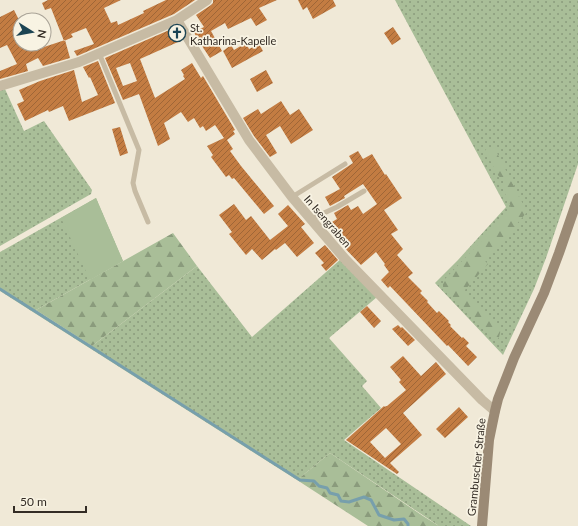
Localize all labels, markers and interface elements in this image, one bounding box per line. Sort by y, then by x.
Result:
north arrow [12,12,52,52]
place label: St. Katharina-Kapelle [190,21,276,47]
church icon: St. Katharina-Kapelle [167,23,187,43]
text: N [35,29,49,39]
street label: In Isengraben [302,192,354,250]
street label: Grambuscher Straße [464,417,488,517]
scale bar [14,488,86,514]
text: 50 m [20,494,47,509]

